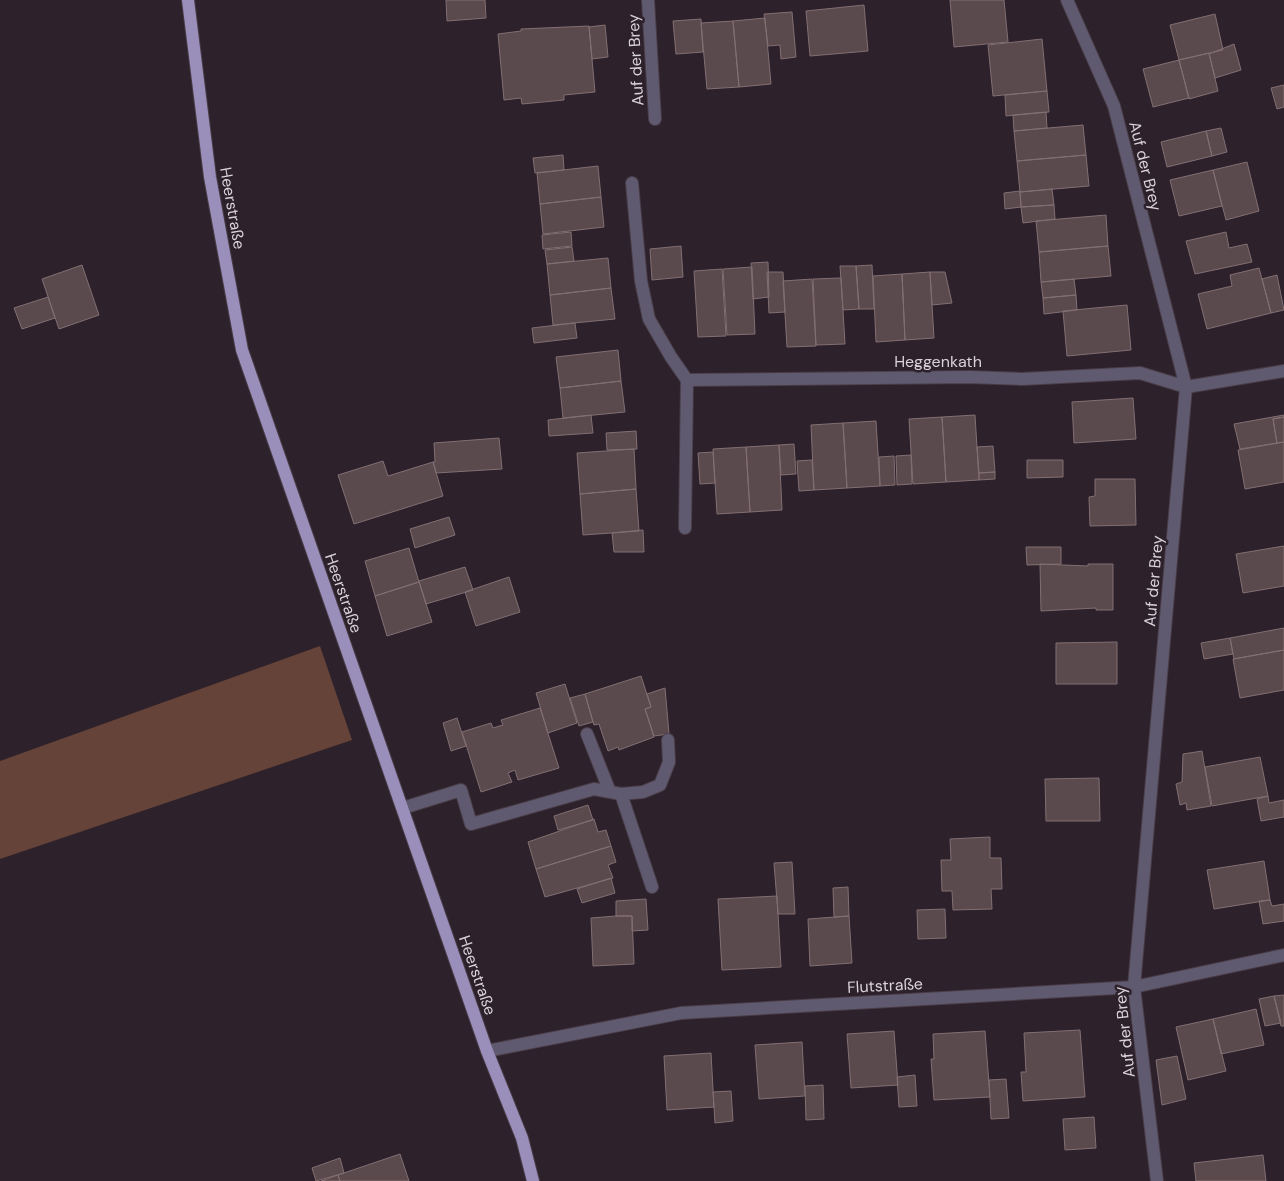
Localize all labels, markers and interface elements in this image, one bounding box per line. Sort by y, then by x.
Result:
street label: Auf der Brey [623,14,648,106]
street label: Auf der Brey [1124,119,1167,213]
street label: Heerstraße [215,165,250,251]
street label: Heggenkath [894,351,982,372]
street label: Auf der Brey [1139,534,1168,628]
street label: Heerstraße [320,550,367,636]
street label: Heerstraße [454,932,501,1018]
street label: Flutstraße [847,973,923,998]
street label: Auf der Brey [1109,985,1140,1079]

